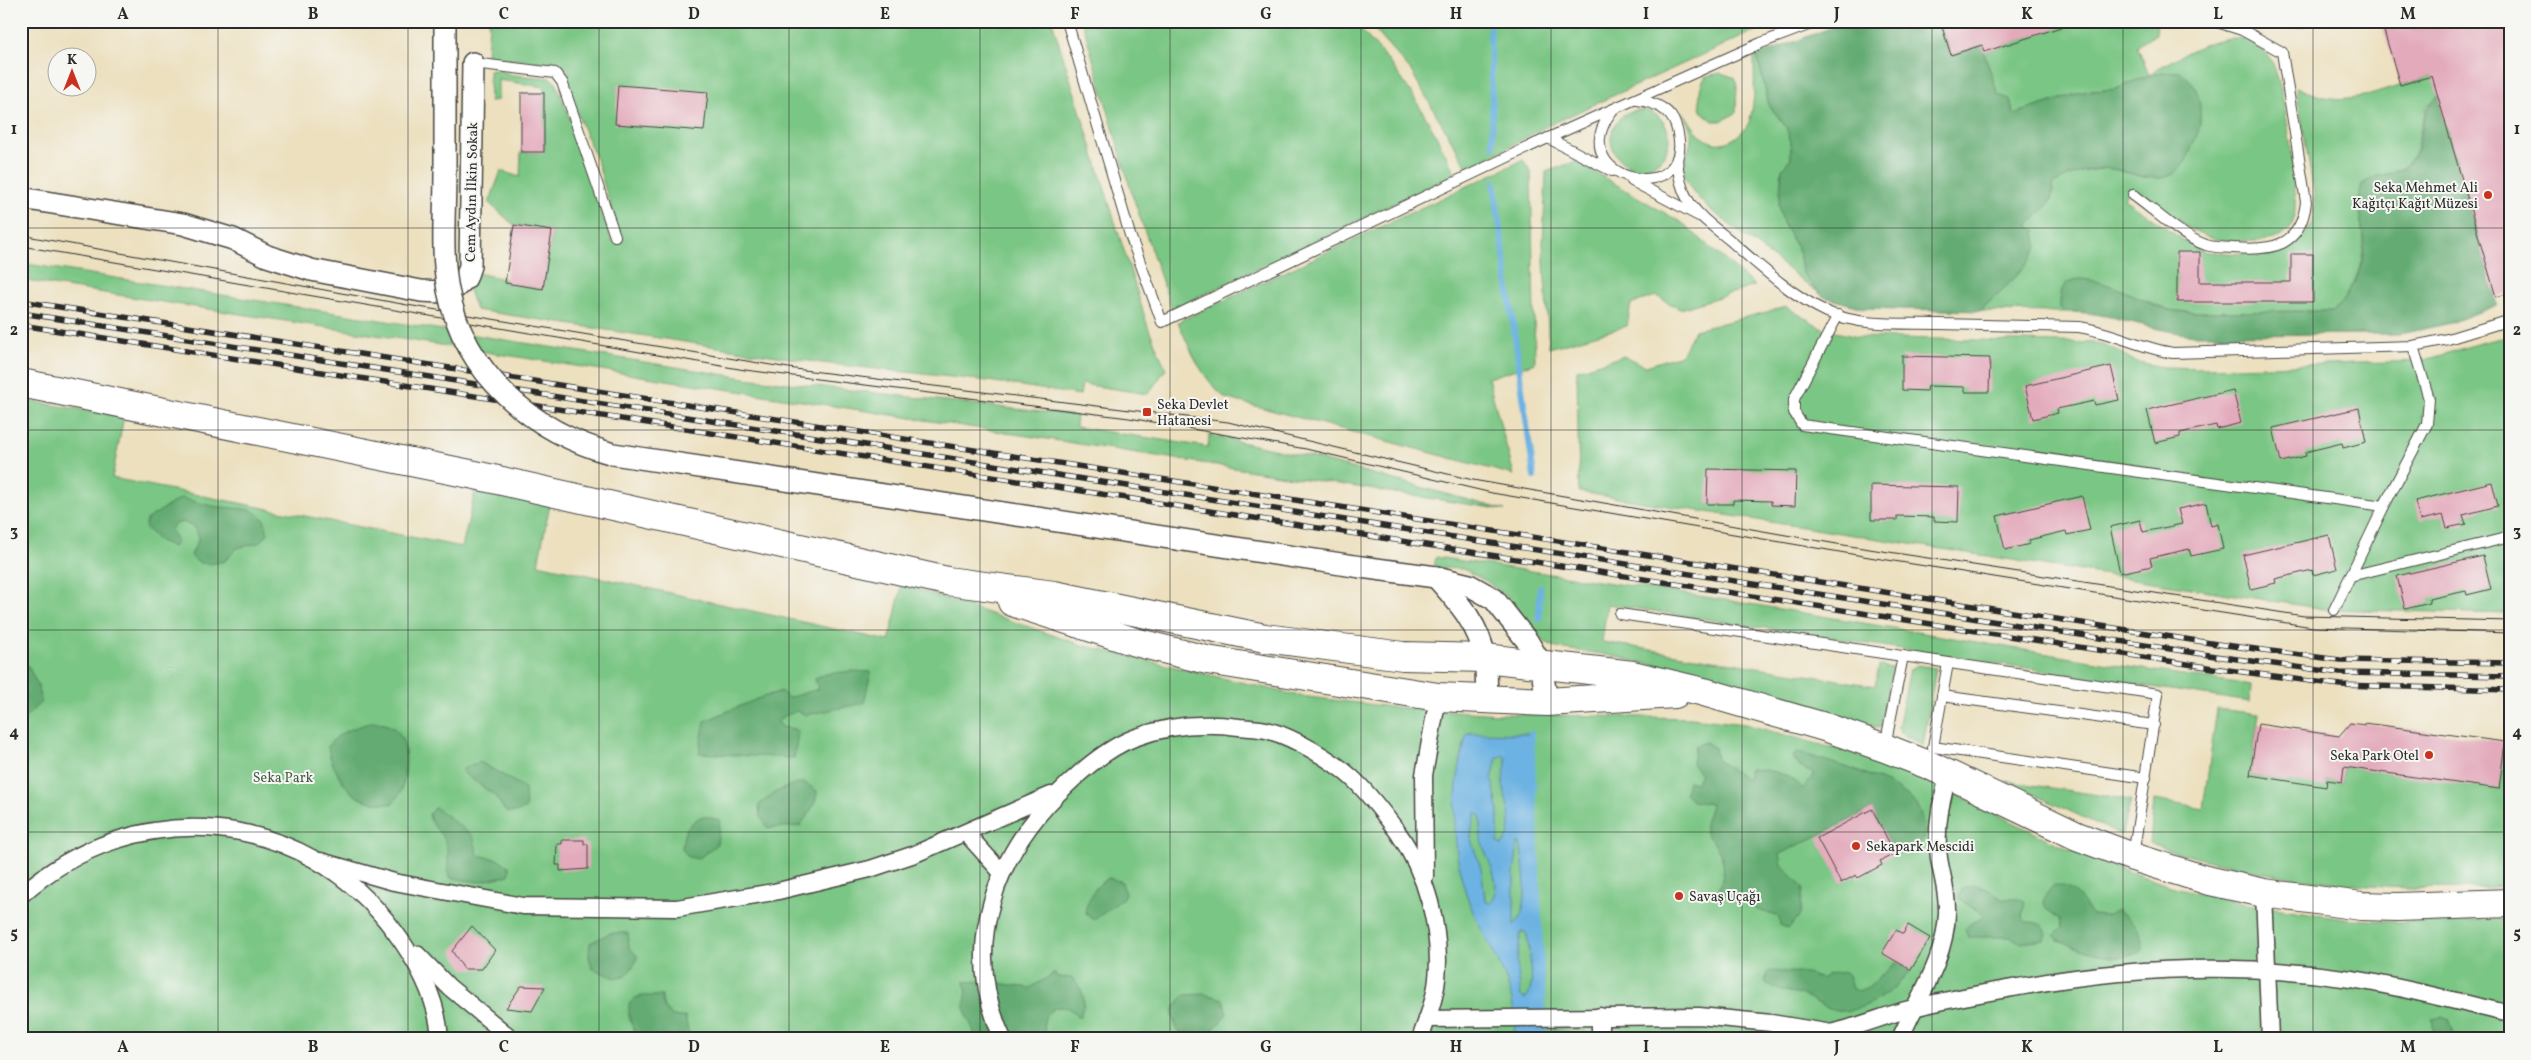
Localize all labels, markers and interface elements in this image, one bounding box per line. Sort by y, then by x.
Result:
text: A [117,4,129,26]
text: B [308,4,319,26]
text: C [499,4,509,26]
text: D [688,4,700,26]
text: E [880,4,890,26]
text: F [1070,4,1080,26]
text: G [1260,4,1272,26]
text: H [1450,4,1462,26]
text: I [1643,4,1649,26]
text: J [1833,4,1840,26]
text: K [2021,4,2033,26]
text: L [2213,4,2223,26]
text: M [2400,4,2416,26]
north arrow [48,48,98,98]
text: K [67,51,77,70]
text: 1 [11,119,17,141]
text: 1 [2514,119,2520,141]
street label: Cem Aydın İlkin Sokak [462,121,483,262]
place label: Seka Mehmet Ali Kağıtçı Kağıt Müzesi [2352,179,2478,214]
marker: Seka Mehmet Ali Kağıtçı Kağıt Müzesi [2482,189,2494,201]
text: 2 [10,320,18,342]
text: 2 [2513,320,2521,342]
place label: Seka Devlet Hatanesi [1157,396,1229,431]
marker: Seka Devlet Hatanesi [1141,406,1153,418]
text: 3 [10,521,18,543]
text: 3 [2513,521,2521,543]
text: 4 [9,722,19,744]
text: 4 [2512,722,2522,744]
place label: Seka Park Otel [2330,747,2419,766]
marker: Seka Park Otel [2423,749,2435,761]
park label: Seka Park [253,769,314,788]
place label: Sekapark Mescidi [1866,838,1974,857]
marker: Sekapark Mescidi [1850,840,1862,852]
place label: Savaş Uçağı [1689,888,1760,907]
marker: Savaş Uçağı [1673,890,1685,902]
text: 5 [10,923,18,945]
text: 5 [2513,923,2521,945]
text: A [117,1037,129,1059]
text: B [308,1037,319,1059]
text: C [499,1037,509,1059]
text: D [688,1037,700,1059]
text: E [880,1037,890,1059]
text: F [1070,1037,1080,1059]
text: G [1260,1037,1272,1059]
text: H [1450,1037,1462,1059]
text: I [1643,1037,1649,1059]
text: J [1833,1037,1840,1059]
text: K [2021,1037,2033,1059]
text: L [2213,1037,2223,1059]
text: M [2400,1037,2416,1059]

